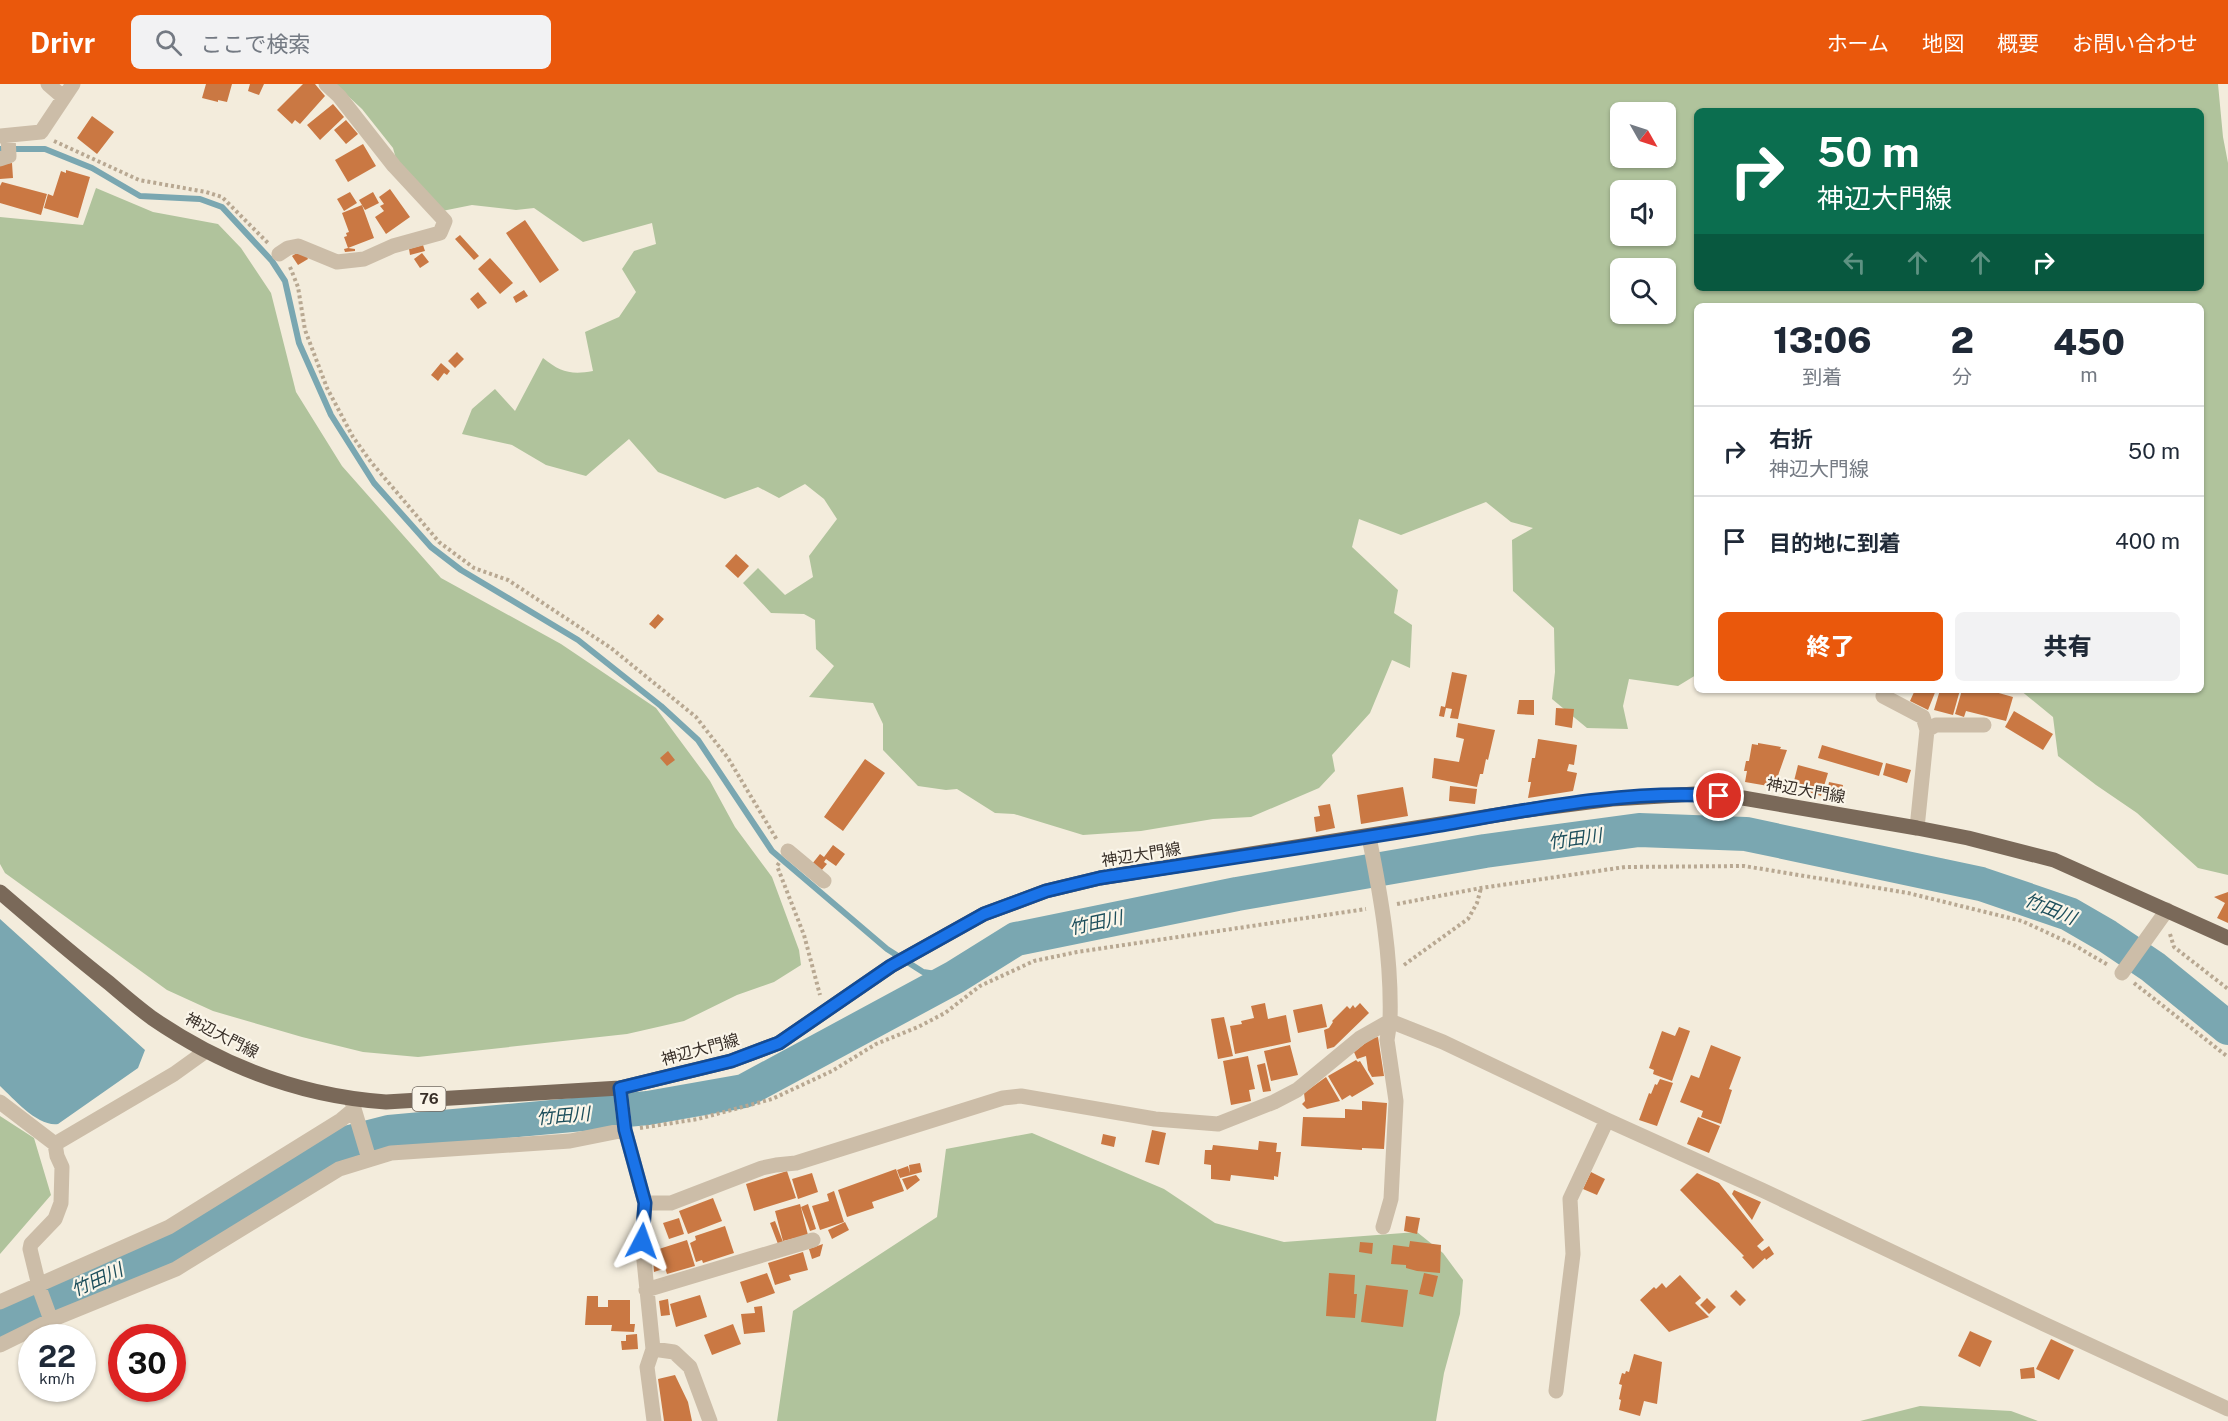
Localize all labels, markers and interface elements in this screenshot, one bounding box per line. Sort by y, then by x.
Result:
search box [131,15,551,69]
text: Drivr [30,26,95,59]
icon: search [152,26,185,59]
text: ここで検索 [200,31,310,57]
text: ホーム [1827,31,1889,56]
text: 地図 [1922,31,1964,56]
text: 概要 [1997,31,2039,56]
text: お問い合わせ [2072,31,2198,56]
north arrow [1610,102,1676,168]
map controls [1610,102,1676,324]
text: 50 m [1817,127,1920,176]
icon: right [1718,132,1796,210]
button: sound [1610,180,1676,246]
text: 神辺大門線 [1817,182,1952,214]
icon: left [1838,246,1871,279]
icon: ahead [1901,246,1934,279]
icon: ahead [1964,246,1997,279]
icon: right [2027,246,2060,279]
button: search [1610,258,1676,324]
text: 13:06 [1773,319,1872,361]
text: 2 [1951,319,1974,361]
text: 450 [2053,321,2125,363]
text: m [2080,363,2098,387]
text: 到着 [1802,365,1842,389]
text: 分 [1952,365,1972,389]
text: 右折 [1769,426,1813,452]
icon: right [1718,435,1751,468]
text: 50 m [2128,438,2180,464]
text: 神辺大門線 [1769,457,1869,481]
icon: arrive [1718,525,1751,558]
text: 400 m [2115,528,2180,554]
text: 目的地に到着 [1769,530,1901,556]
button: 終了 [1718,612,1943,681]
button: 共有 [1955,612,2180,681]
pin [1693,770,1744,821]
street label: 神辺大門線 [1765,774,1847,807]
icon: arrive [1702,779,1735,812]
water label: 竹田川 [1547,824,1605,853]
street label: 神辺大門線 [1100,839,1182,870]
water label: 竹田川 [2021,889,2081,929]
water label: 竹田川 [1067,906,1126,938]
street label: 神辺大門線 [182,1009,262,1062]
street label: 神辺大門線 [659,1030,741,1069]
road number: 76 [412,1087,446,1111]
water label: 竹田川 [535,1103,593,1128]
position arrow [610,1209,674,1273]
water label: 竹田川 [68,1258,128,1300]
speed limit sign: 30 [108,1324,186,1402]
text: 22 [38,1338,76,1374]
text: km/h [39,1370,75,1387]

